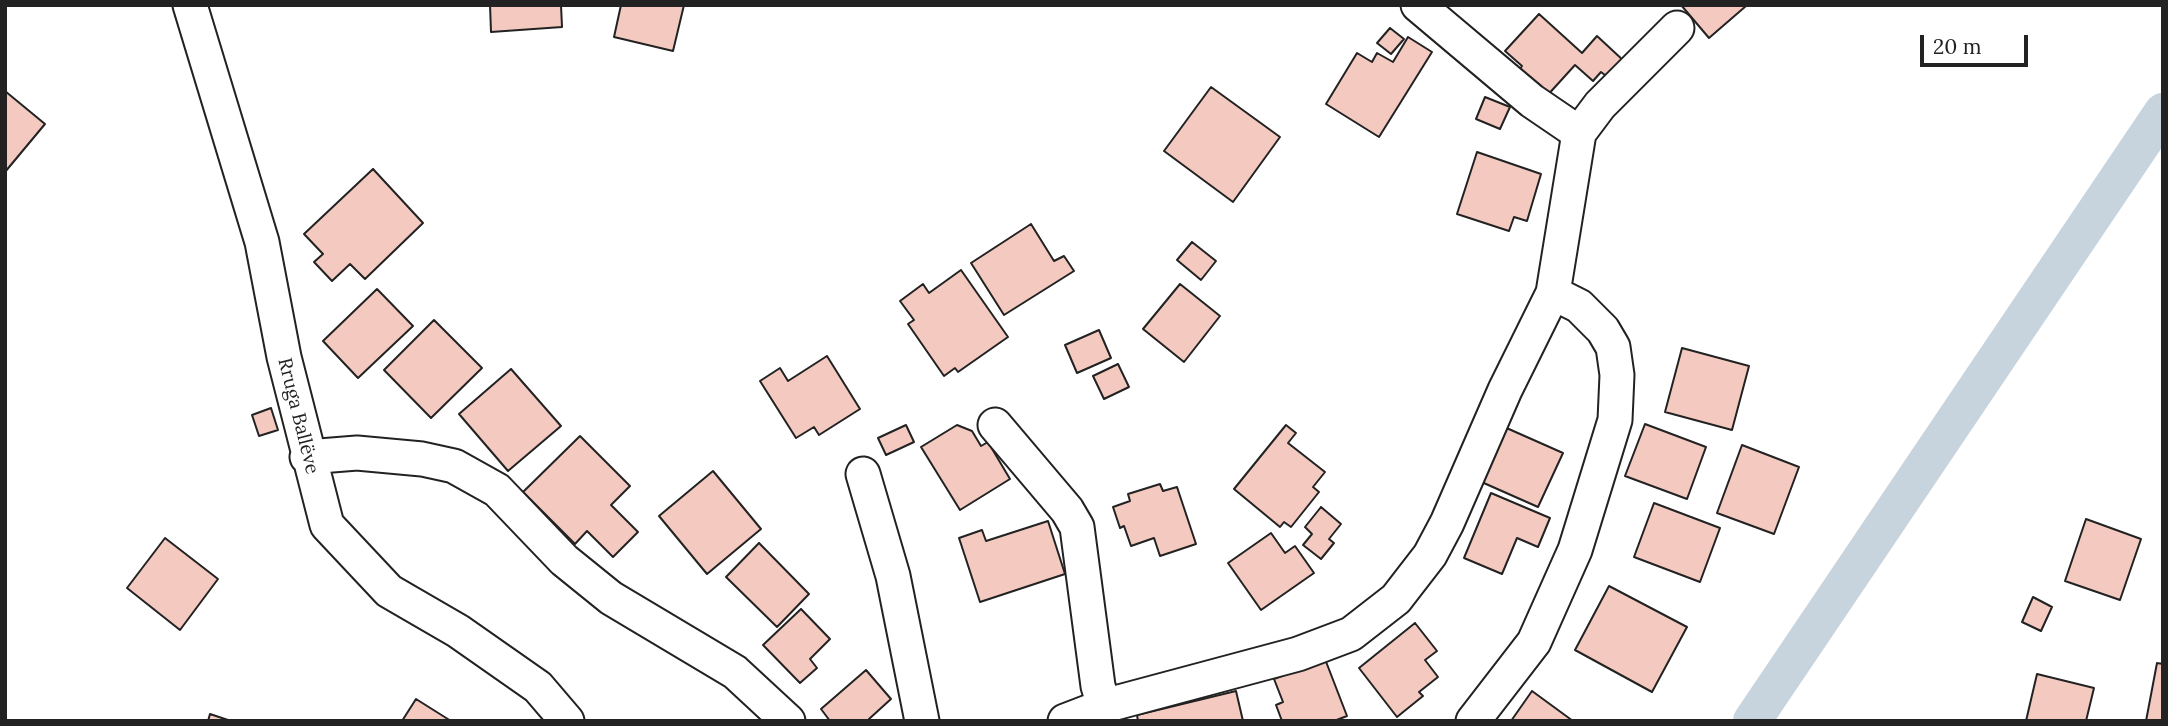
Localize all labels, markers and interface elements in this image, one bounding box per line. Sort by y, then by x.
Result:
scale bar [1923,21,2032,65]
text: 20 m [1933,33,1982,60]
street label: Rruga Ballëve [273,356,323,476]

